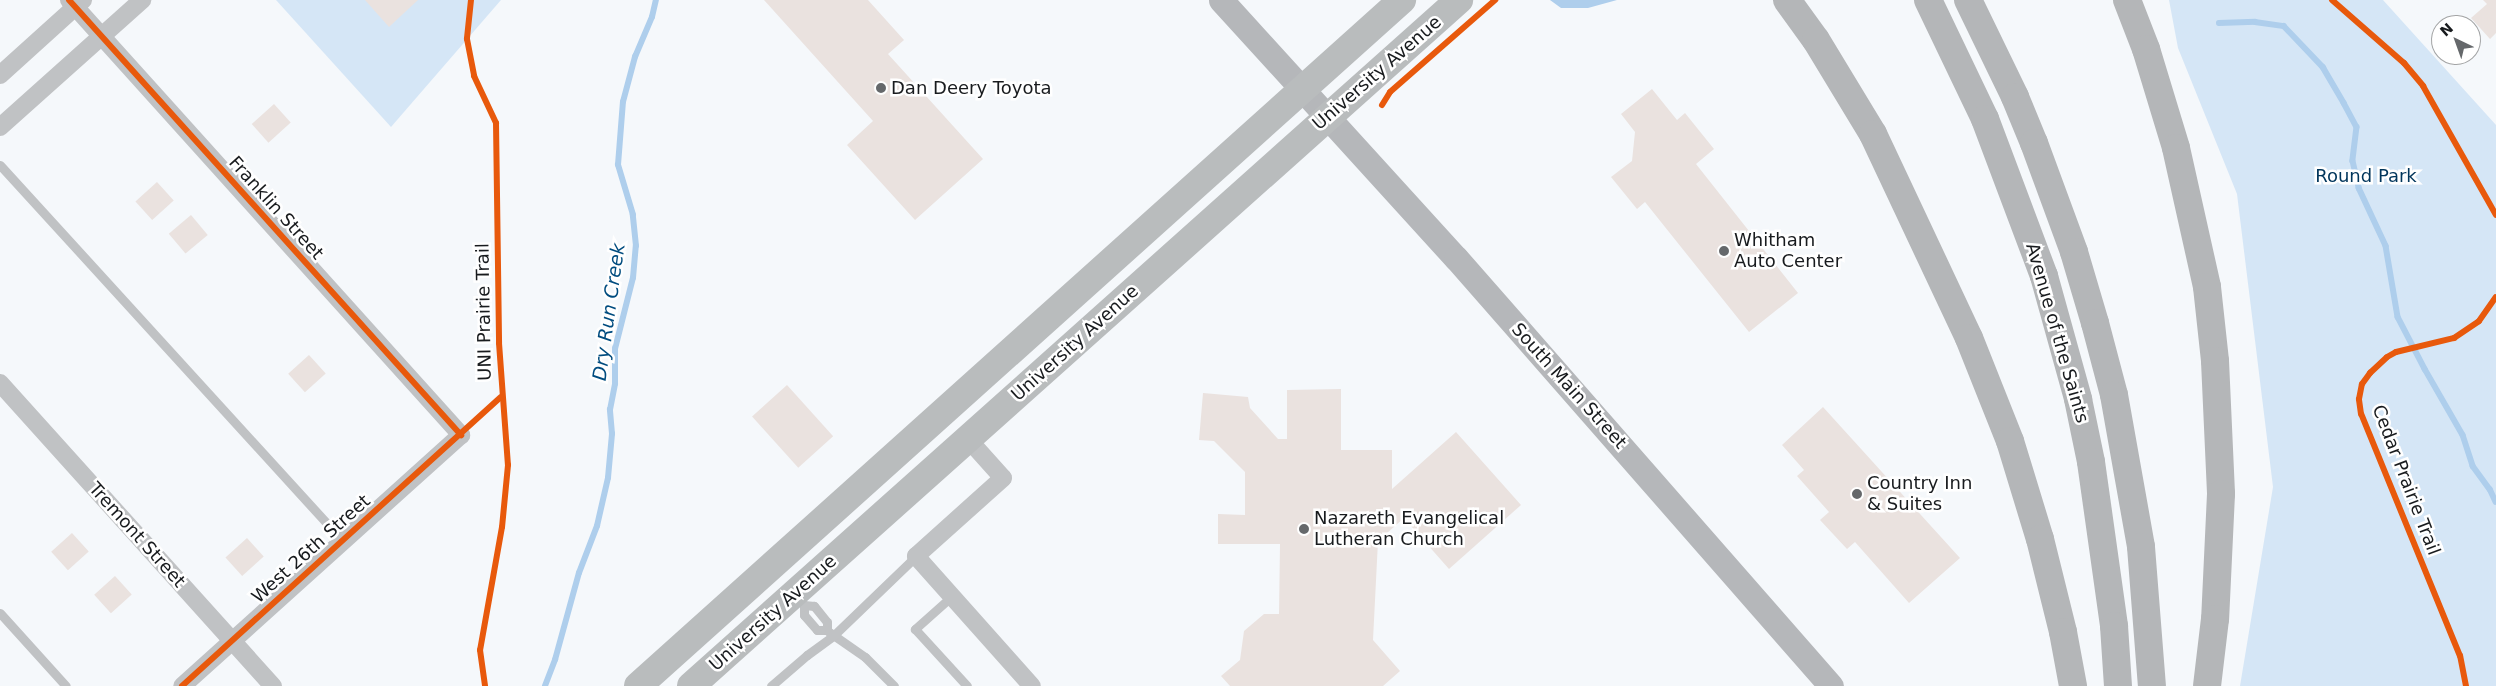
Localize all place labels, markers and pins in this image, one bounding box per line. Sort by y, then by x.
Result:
place label: Dan Deery Toyota [891,77,1052,99]
marker: Dan Deery Toyota [875,82,887,94]
place label: Whitham Auto Center [1734,230,1842,272]
marker: Whitham Auto Center [1718,245,1730,257]
place label: Country Inn & Suites [1867,473,1972,516]
marker: Country Inn & Suites [1851,488,1863,500]
place label: Nazareth Evangelical Lutheran Church [1314,508,1504,550]
marker: Nazareth Evangelical Lutheran Church [1298,523,1310,535]

